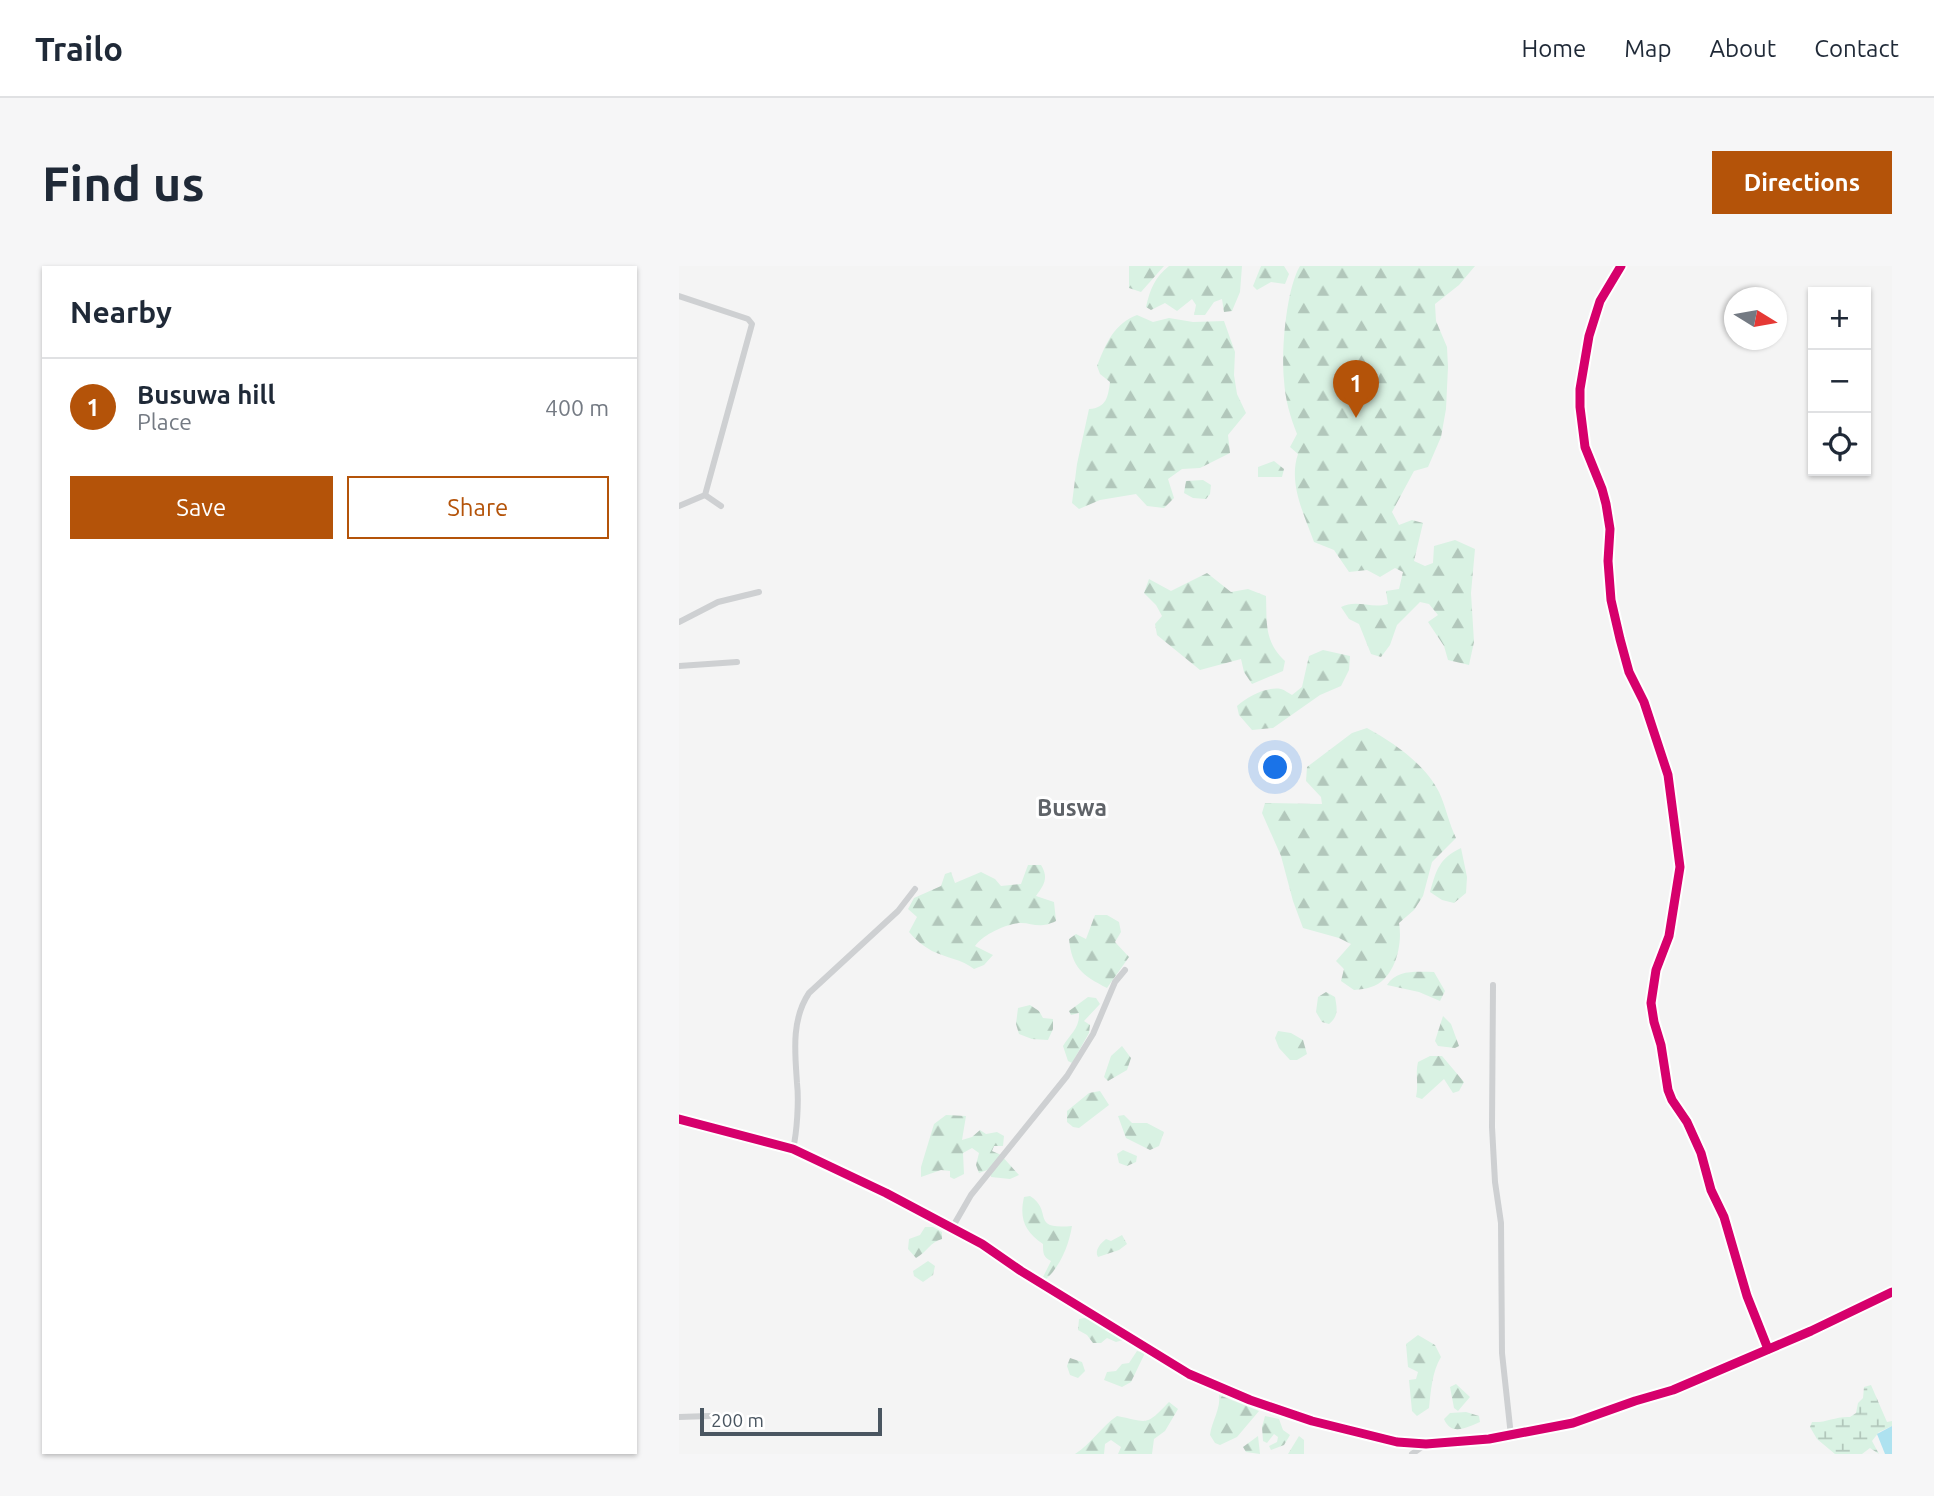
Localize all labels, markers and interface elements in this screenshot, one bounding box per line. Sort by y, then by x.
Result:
text: Trailo [35,30,123,67]
text: Home [1521,35,1586,62]
text: Map [1624,35,1671,62]
text: About [1709,35,1776,62]
text: Contact [1814,35,1899,62]
button: Directions [1712,151,1892,214]
text: Find us [42,155,205,210]
north arrow [1724,287,1787,350]
map controls [1808,287,1871,476]
button: + [1808,287,1871,350]
text: Nearby [70,295,172,329]
button: − [1808,350,1871,413]
pin: 1 [1333,360,1379,418]
text: Busuwa hill [137,380,275,409]
text: 1 [87,395,99,420]
text: 400 m [545,395,609,420]
text: Place [137,409,192,434]
button: locate [1808,413,1871,476]
button: Save [70,476,333,539]
button: Share [347,476,609,539]
your location [1258,750,1292,784]
district label: Buswa [1037,795,1107,820]
scale bar [700,1405,882,1437]
text: 200 m [711,1409,764,1431]

